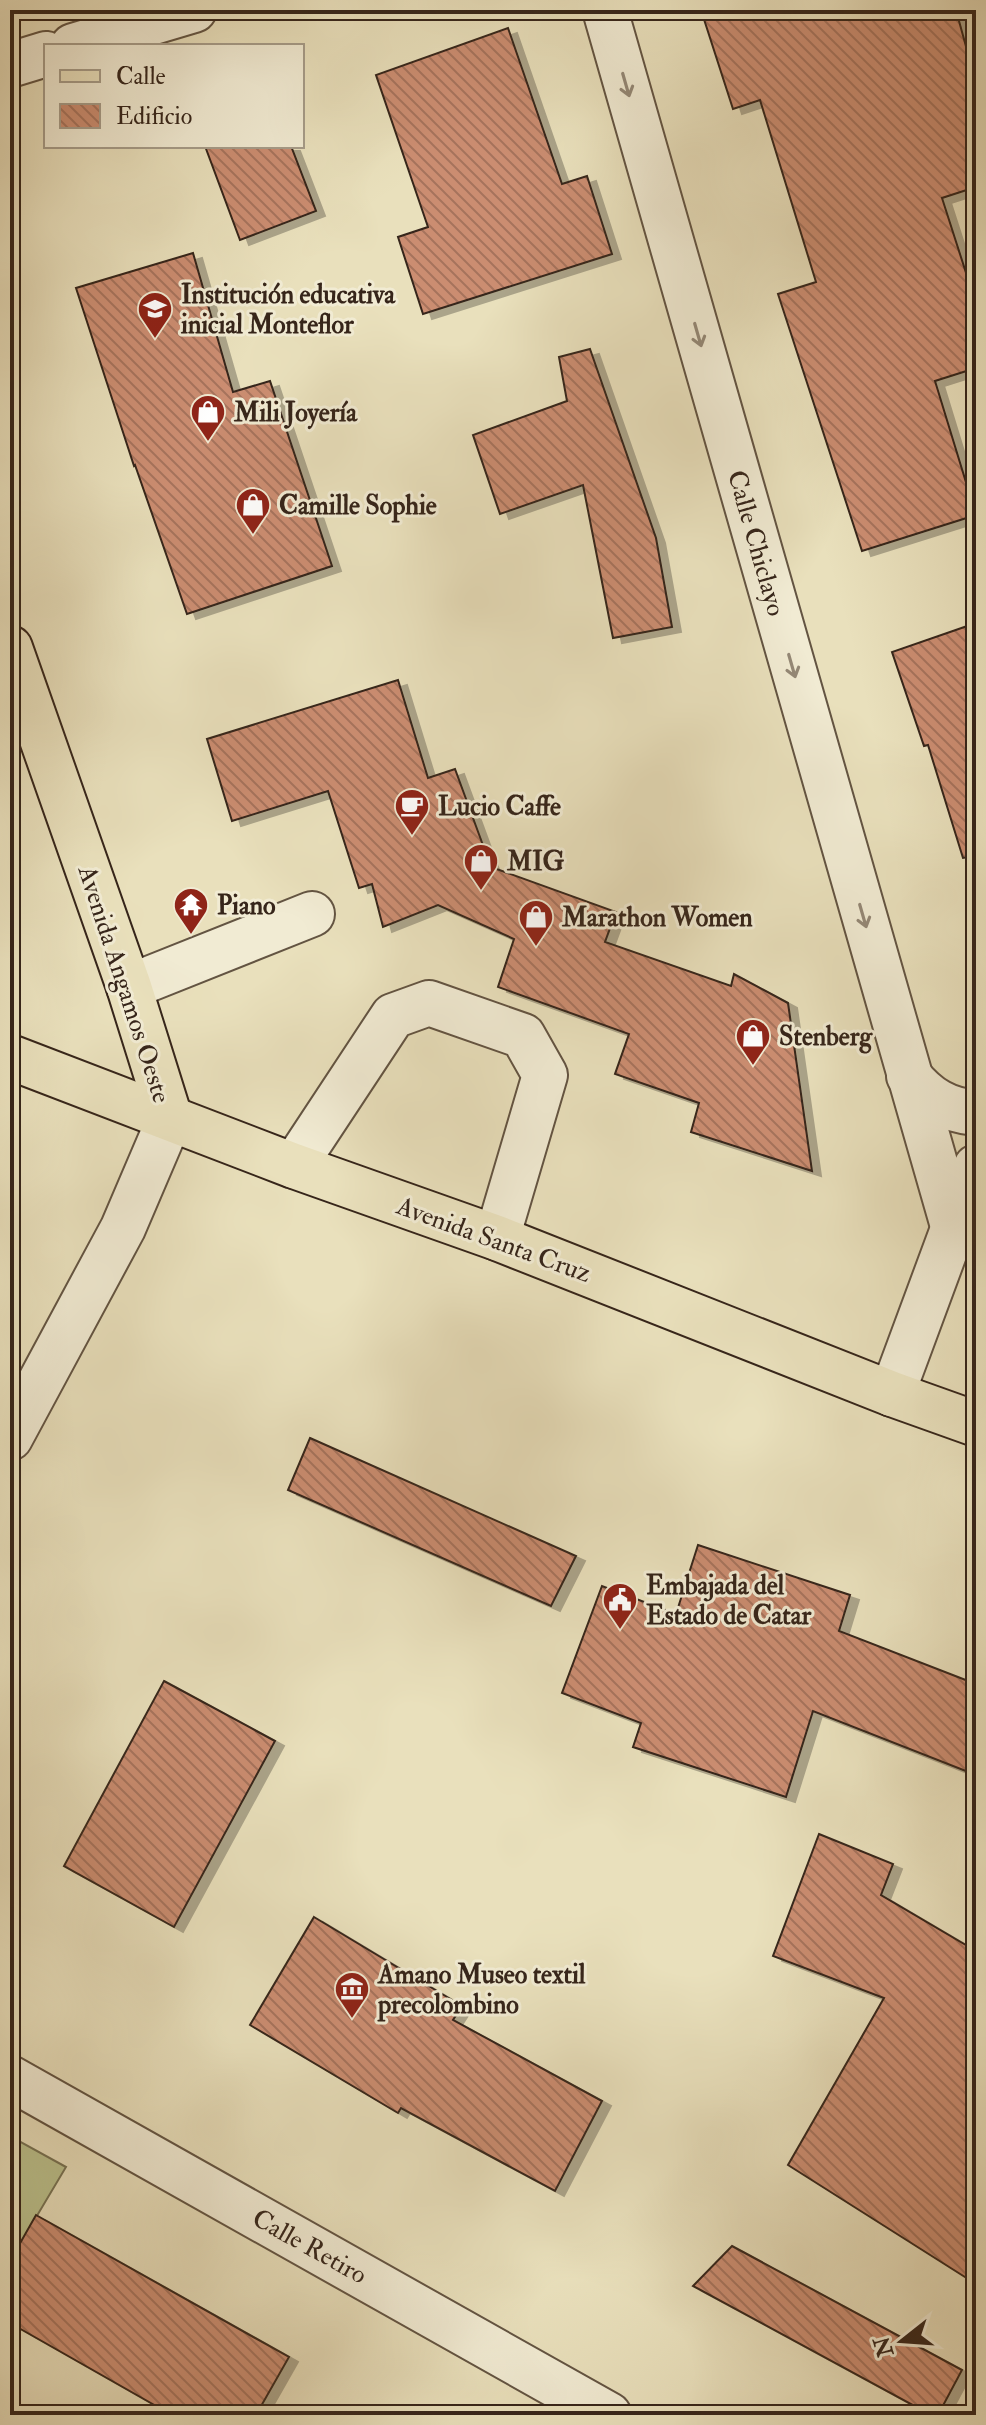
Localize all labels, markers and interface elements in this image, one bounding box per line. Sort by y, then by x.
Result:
legend [44,44,304,148]
text: Calle [116,61,166,92]
one-way arrow [620,72,635,97]
text: Edificio [116,101,192,132]
place label: Institución educativa inicial Monteflor [180,279,396,341]
school or university icon: Institución educativa inicial Monteflor [136,290,174,340]
one-way arrow [691,322,706,347]
shop icon: Mili Joyería [189,393,227,443]
place label: Mili Joyería [233,397,358,430]
street label: Calle Chiclayo [720,467,792,620]
shop icon: Camille Sophie [234,486,272,536]
place label: Camille Sophie [279,490,437,523]
one-way arrow [785,652,800,678]
cafe icon: Lucio Caffe [393,787,431,837]
place label: Lucio Caffe [438,791,561,823]
shop icon: MIG [462,842,500,892]
place label: MIG [506,846,564,878]
street label: Avenida Angamos Oeste [70,861,178,1107]
temple icon: Piano [172,886,210,936]
place label: Piano [217,890,276,922]
shop icon: Marathon Women [517,898,555,948]
place label: Marathon Women [561,902,753,934]
one-way arrow [856,902,871,928]
shop icon: Stenberg [734,1017,772,1067]
place label: Stenberg [779,1021,873,1054]
street label: Avenida Santa Cruz [391,1190,596,1290]
place label: Embajada del Estado de Catar [646,1570,811,1632]
public building icon: Embajada del Estado de Catar [601,1581,639,1631]
place label: Amano Museo textil precolombino [377,1959,586,2022]
museum icon: Amano Museo textil precolombino [333,1970,371,2020]
street label: Calle Retiro [247,2202,372,2291]
north arrow [862,2301,942,2381]
text: N [867,2333,900,2361]

